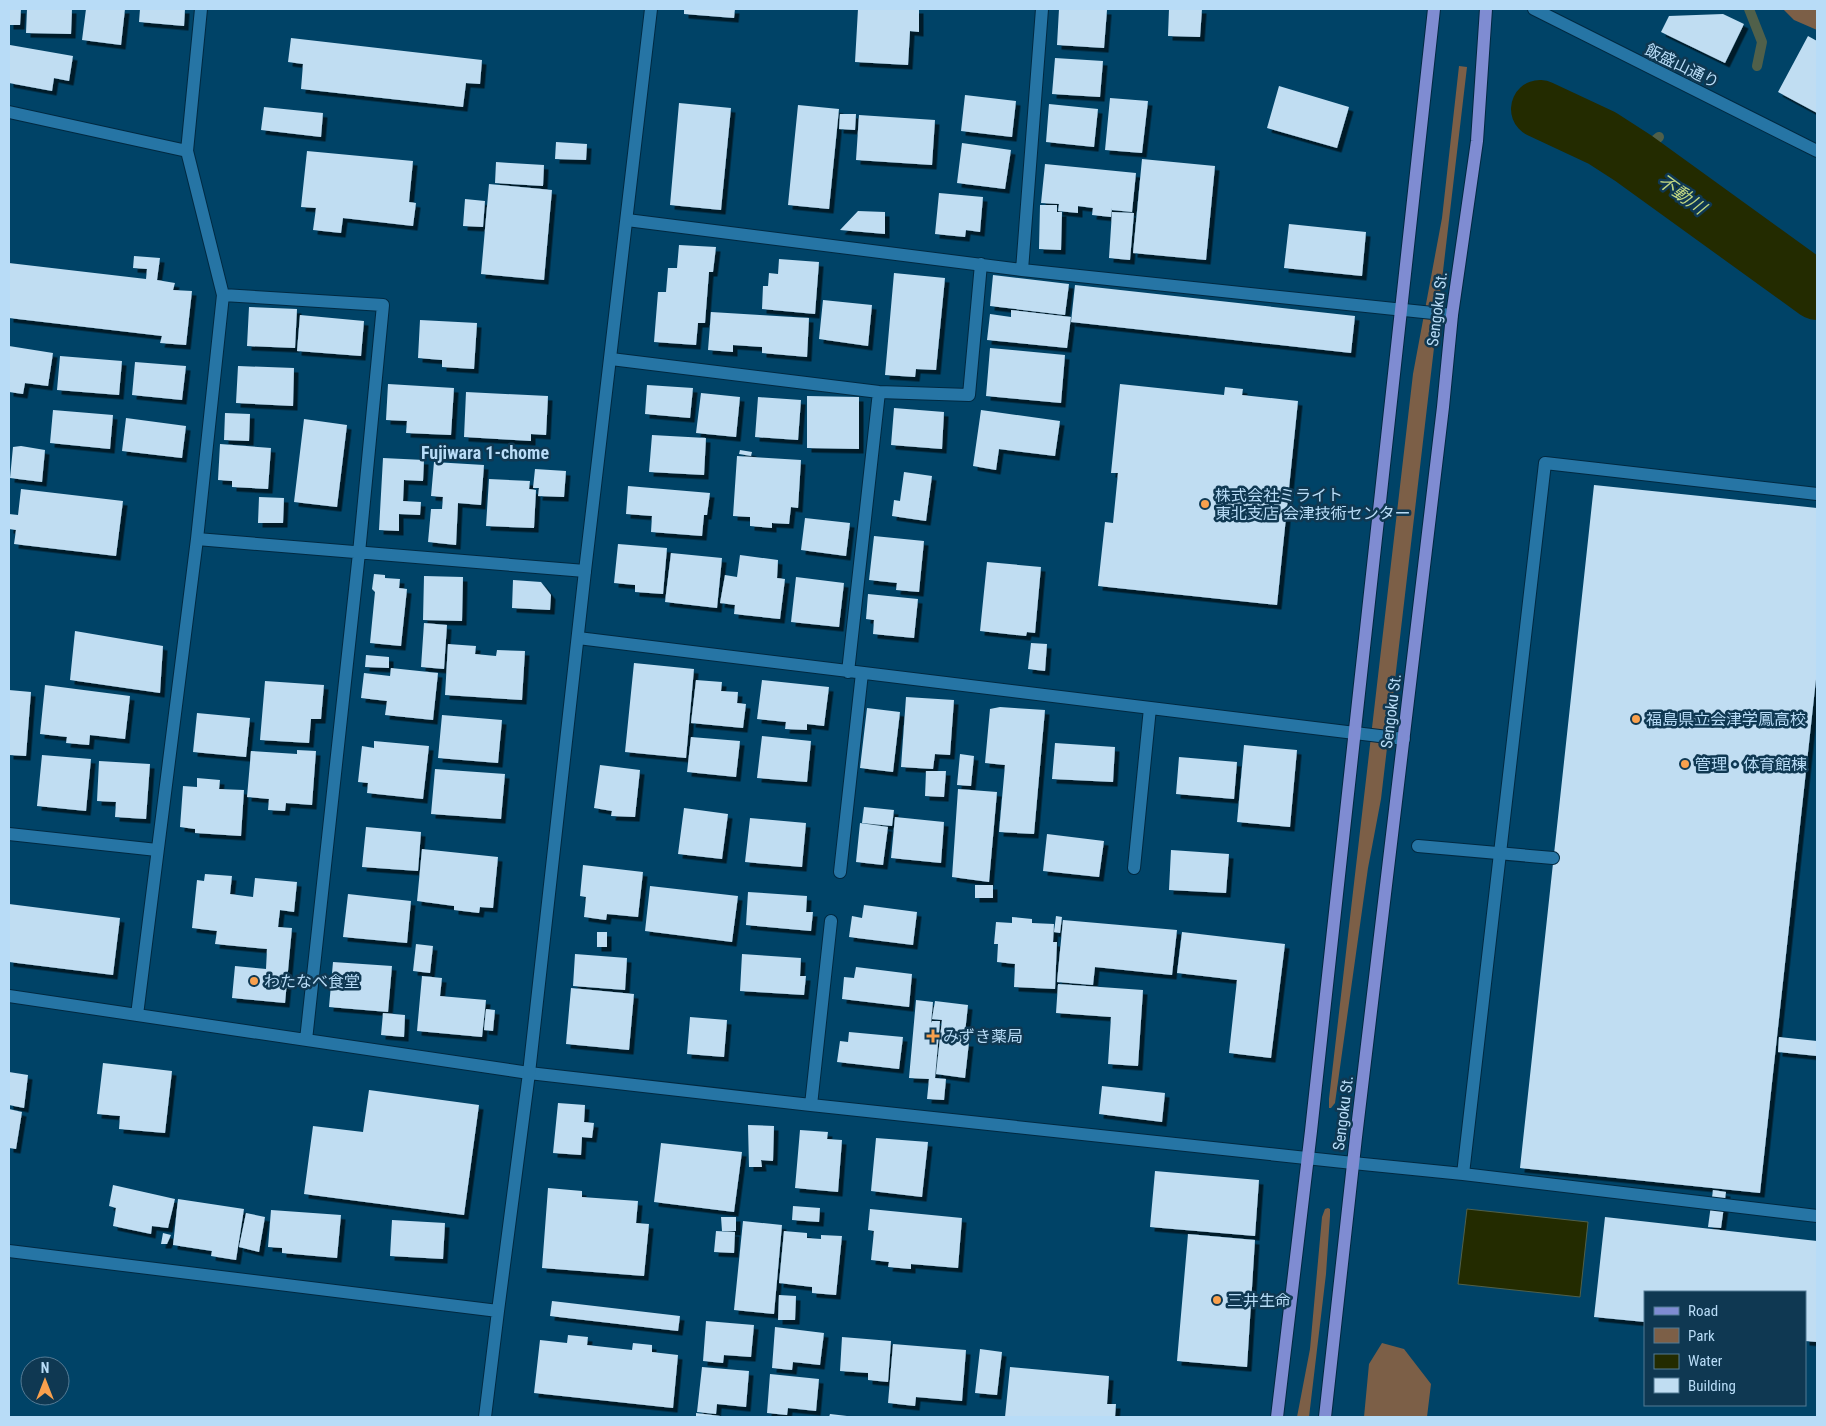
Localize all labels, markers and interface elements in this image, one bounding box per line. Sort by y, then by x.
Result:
street label: 飯盛山通り [1642,40,1722,92]
water label: 不動川 [1654,170,1712,220]
street label: Sengoku St. [1423,270,1451,348]
district label: Fujiwara 1-chome [421,442,549,463]
place label: 株式会社ミライト 東北支店 会津技術センター [1215,486,1411,523]
marker: 株式会社ミライト 東北支店 会津技術センター [1199,498,1211,510]
street label: Sengoku St. [1377,672,1405,750]
place label: 福島県立会津学鳳高校 [1646,710,1806,729]
marker: 福島県立会津学鳳高校 [1630,713,1642,725]
place label: 管理・体育館棟 [1695,755,1807,774]
marker: 管理・体育館棟 [1679,758,1691,770]
place label: わたなべ食堂 [264,972,360,991]
marker: わたなべ食堂 [248,975,260,987]
place label: みずき薬局 [943,1027,1023,1046]
marker: みずき薬局 [927,1030,939,1042]
street label: Sengoku St. [1329,1074,1357,1152]
place label: 三井生命 [1227,1291,1291,1310]
legend [1644,1291,1806,1406]
marker: 三井生命 [1211,1294,1223,1306]
text: Road [1688,1302,1718,1320]
text: Park [1688,1327,1715,1345]
text: Water [1688,1352,1723,1370]
north arrow [20,1356,70,1406]
text: N [41,1360,49,1376]
text: Building [1688,1377,1736,1395]

